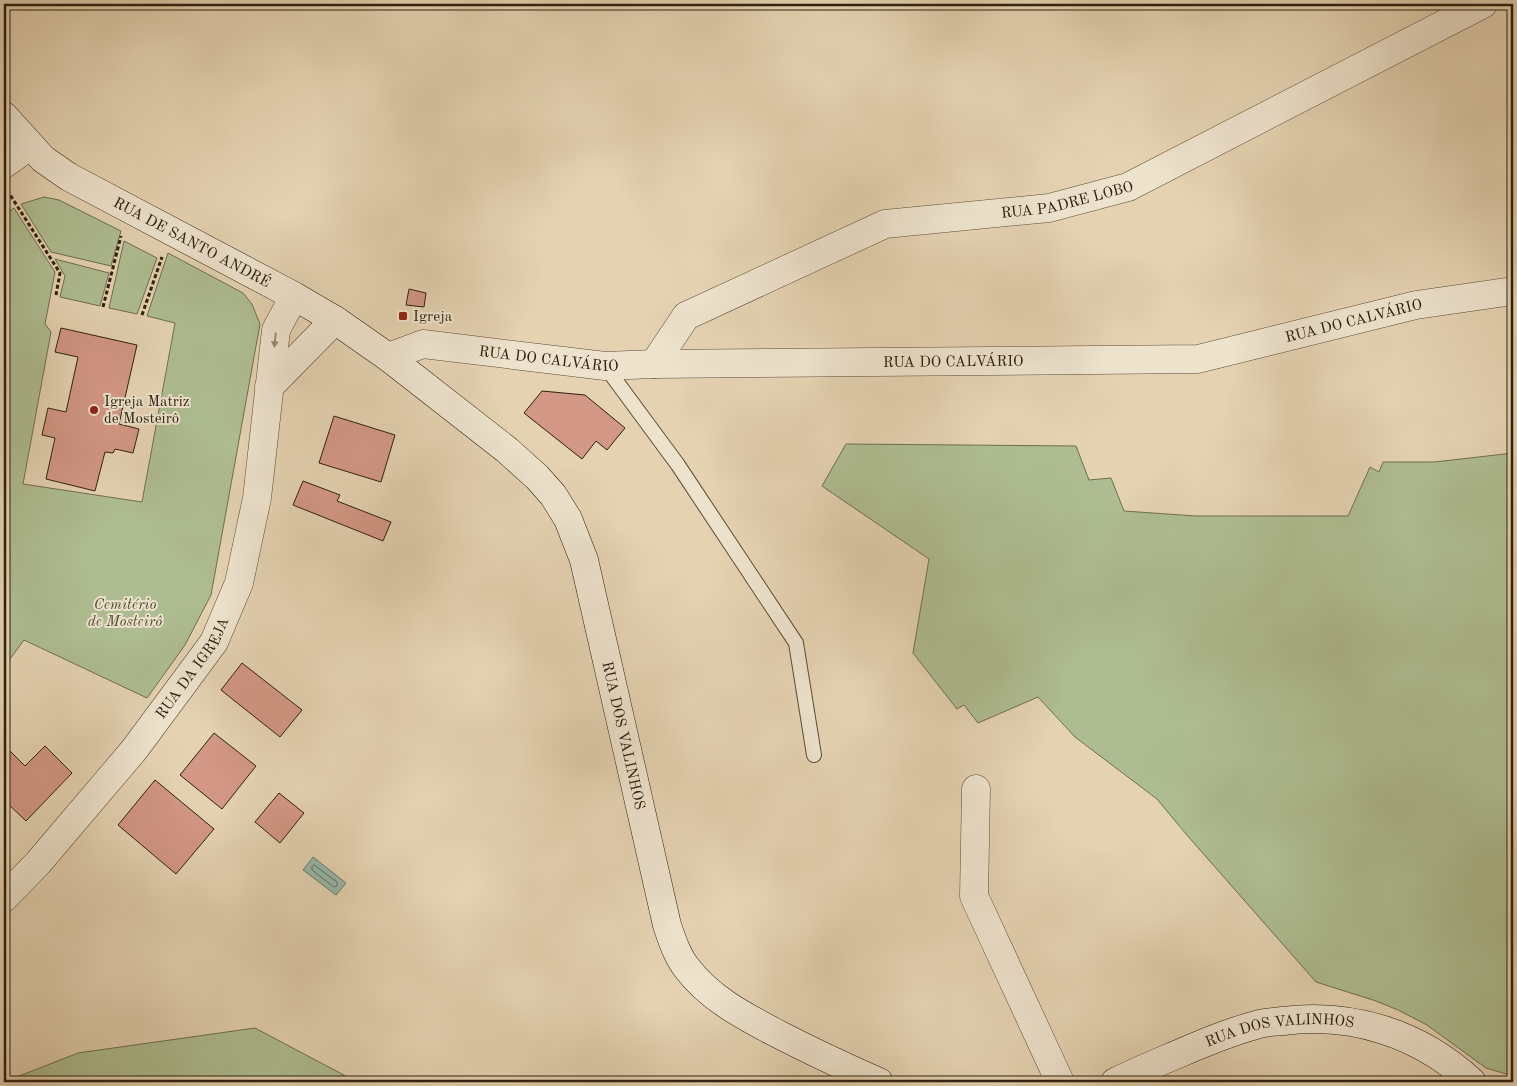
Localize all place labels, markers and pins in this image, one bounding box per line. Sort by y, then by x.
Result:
marker: Igreja [397,310,409,322]
place label: Igreja [413,310,453,325]
place label: Igreja Matriz de Mosteirô [104,395,190,427]
marker: Igreja Matriz de Mosteirô [88,404,100,416]

